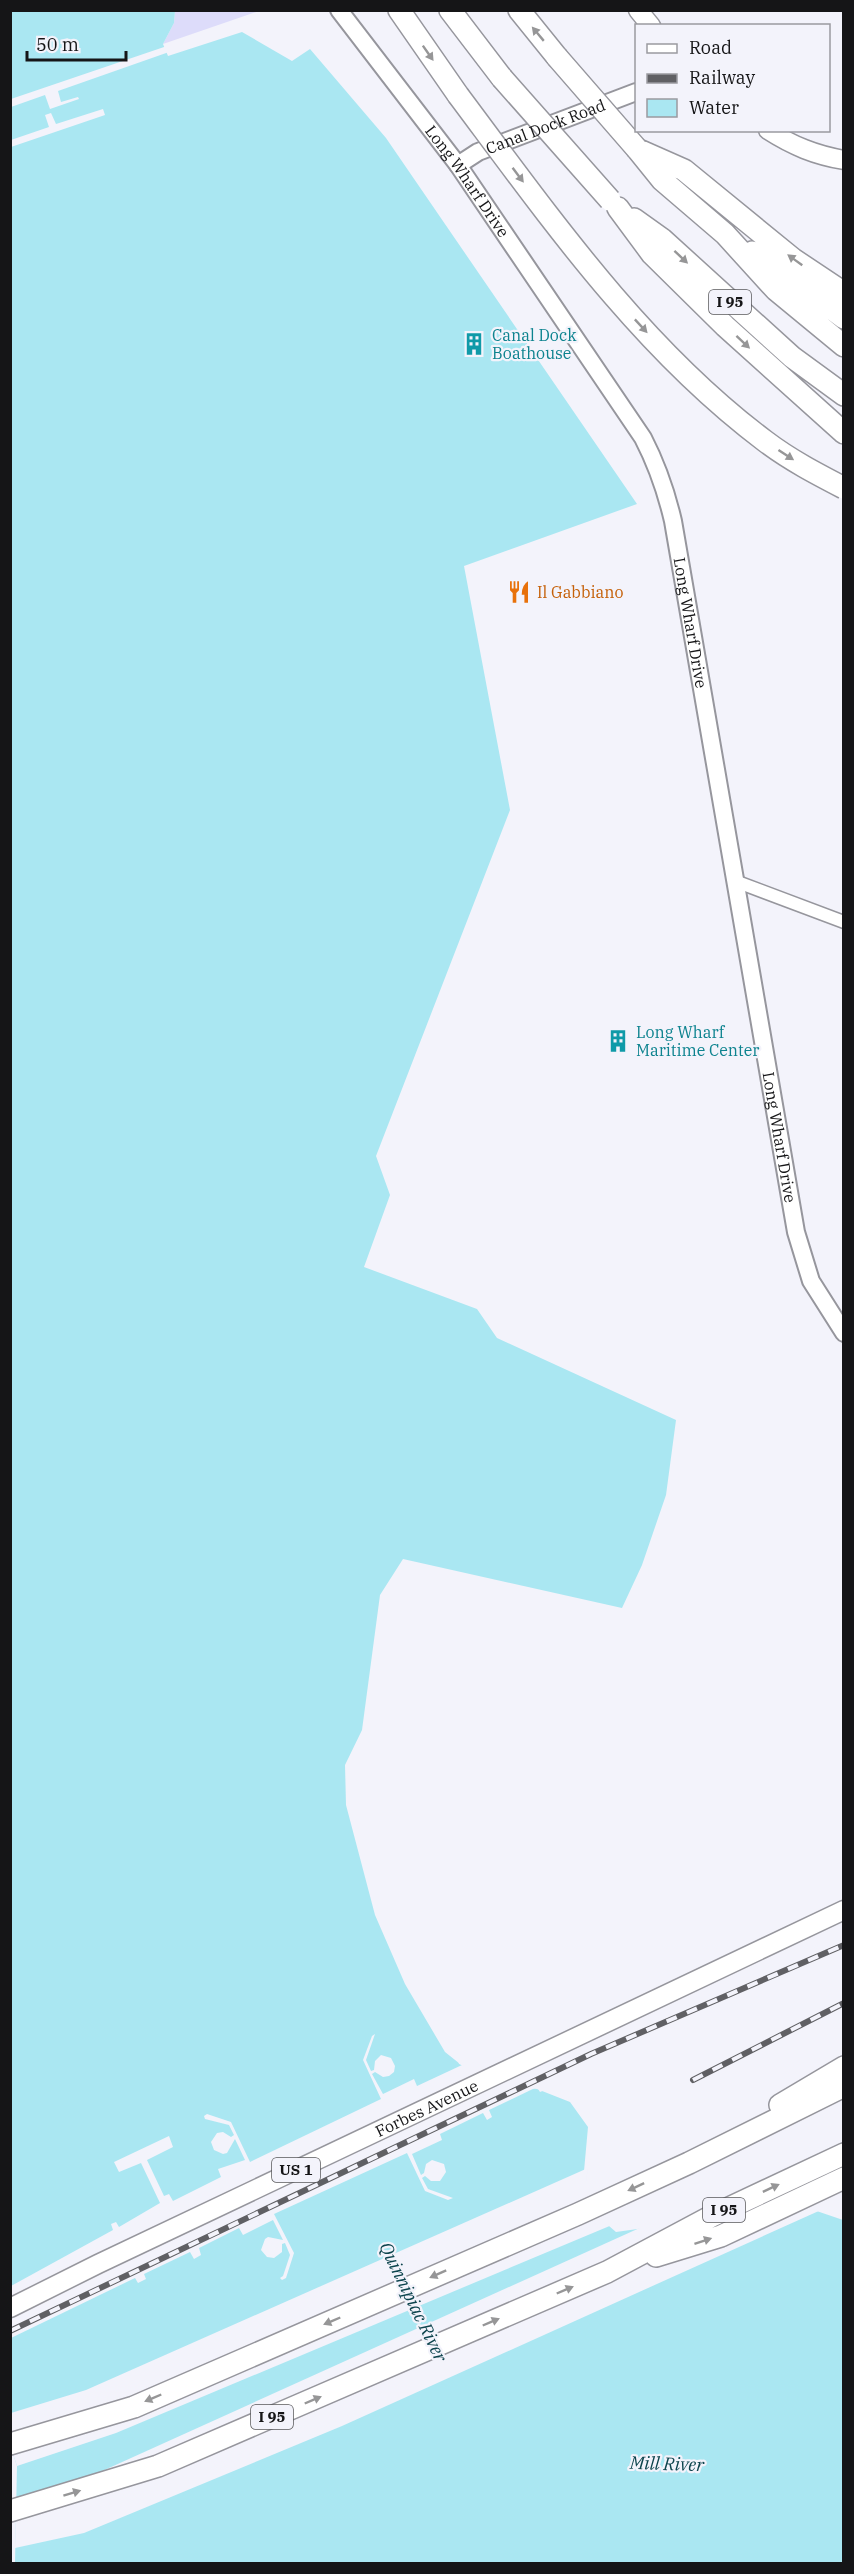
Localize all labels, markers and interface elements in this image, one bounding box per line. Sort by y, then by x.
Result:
scale bar [27,24,126,62]
legend [635,24,830,132]
one-way arrow [532,27,545,42]
text: 50 m [36,33,79,56]
text: Road [689,36,732,59]
one-way arrow [422,44,434,60]
text: Railway [689,66,755,89]
street label: Canal Dock Road [483,94,608,158]
text: Water [689,96,739,119]
street label: Long Wharf Drive [421,121,514,241]
one-way arrow [512,166,524,182]
one-way arrow [673,249,687,263]
one-way arrow [788,254,804,266]
road number: I 95 [709,290,751,314]
one-way arrow [634,319,648,334]
place label: Canal Dock Boathouse [492,325,577,363]
building icon: Canal Dock Boathouse [461,331,487,357]
one-way arrow [736,335,750,349]
one-way arrow [778,450,794,461]
street label: Long Wharf Drive [669,556,712,690]
restaurant icon: Il Gabbiano [506,579,532,605]
place label: Il Gabbiano [537,582,623,602]
place label: Long Wharf Maritime Center [636,1022,759,1060]
building icon: Long Wharf Maritime Center [605,1028,631,1054]
street label: Long Wharf Drive [758,1070,801,1204]
street label: Forbes Avenue [372,2075,481,2141]
road number: US 1 [272,2158,320,2182]
one-way arrow [626,2182,644,2192]
one-way arrow [763,2183,781,2193]
road number: I 95 [703,2198,745,2222]
one-way arrow [694,2236,712,2246]
water label: Quinnipiac River [375,2238,453,2366]
one-way arrow [429,2270,447,2280]
one-way arrow [556,2286,573,2295]
one-way arrow [324,2316,341,2325]
one-way arrow [483,2317,501,2327]
one-way arrow [144,2393,162,2403]
one-way arrow [304,2395,321,2404]
road number: I 95 [251,2405,293,2429]
water label: Mill River [628,2451,706,2476]
one-way arrow [63,2488,81,2497]

